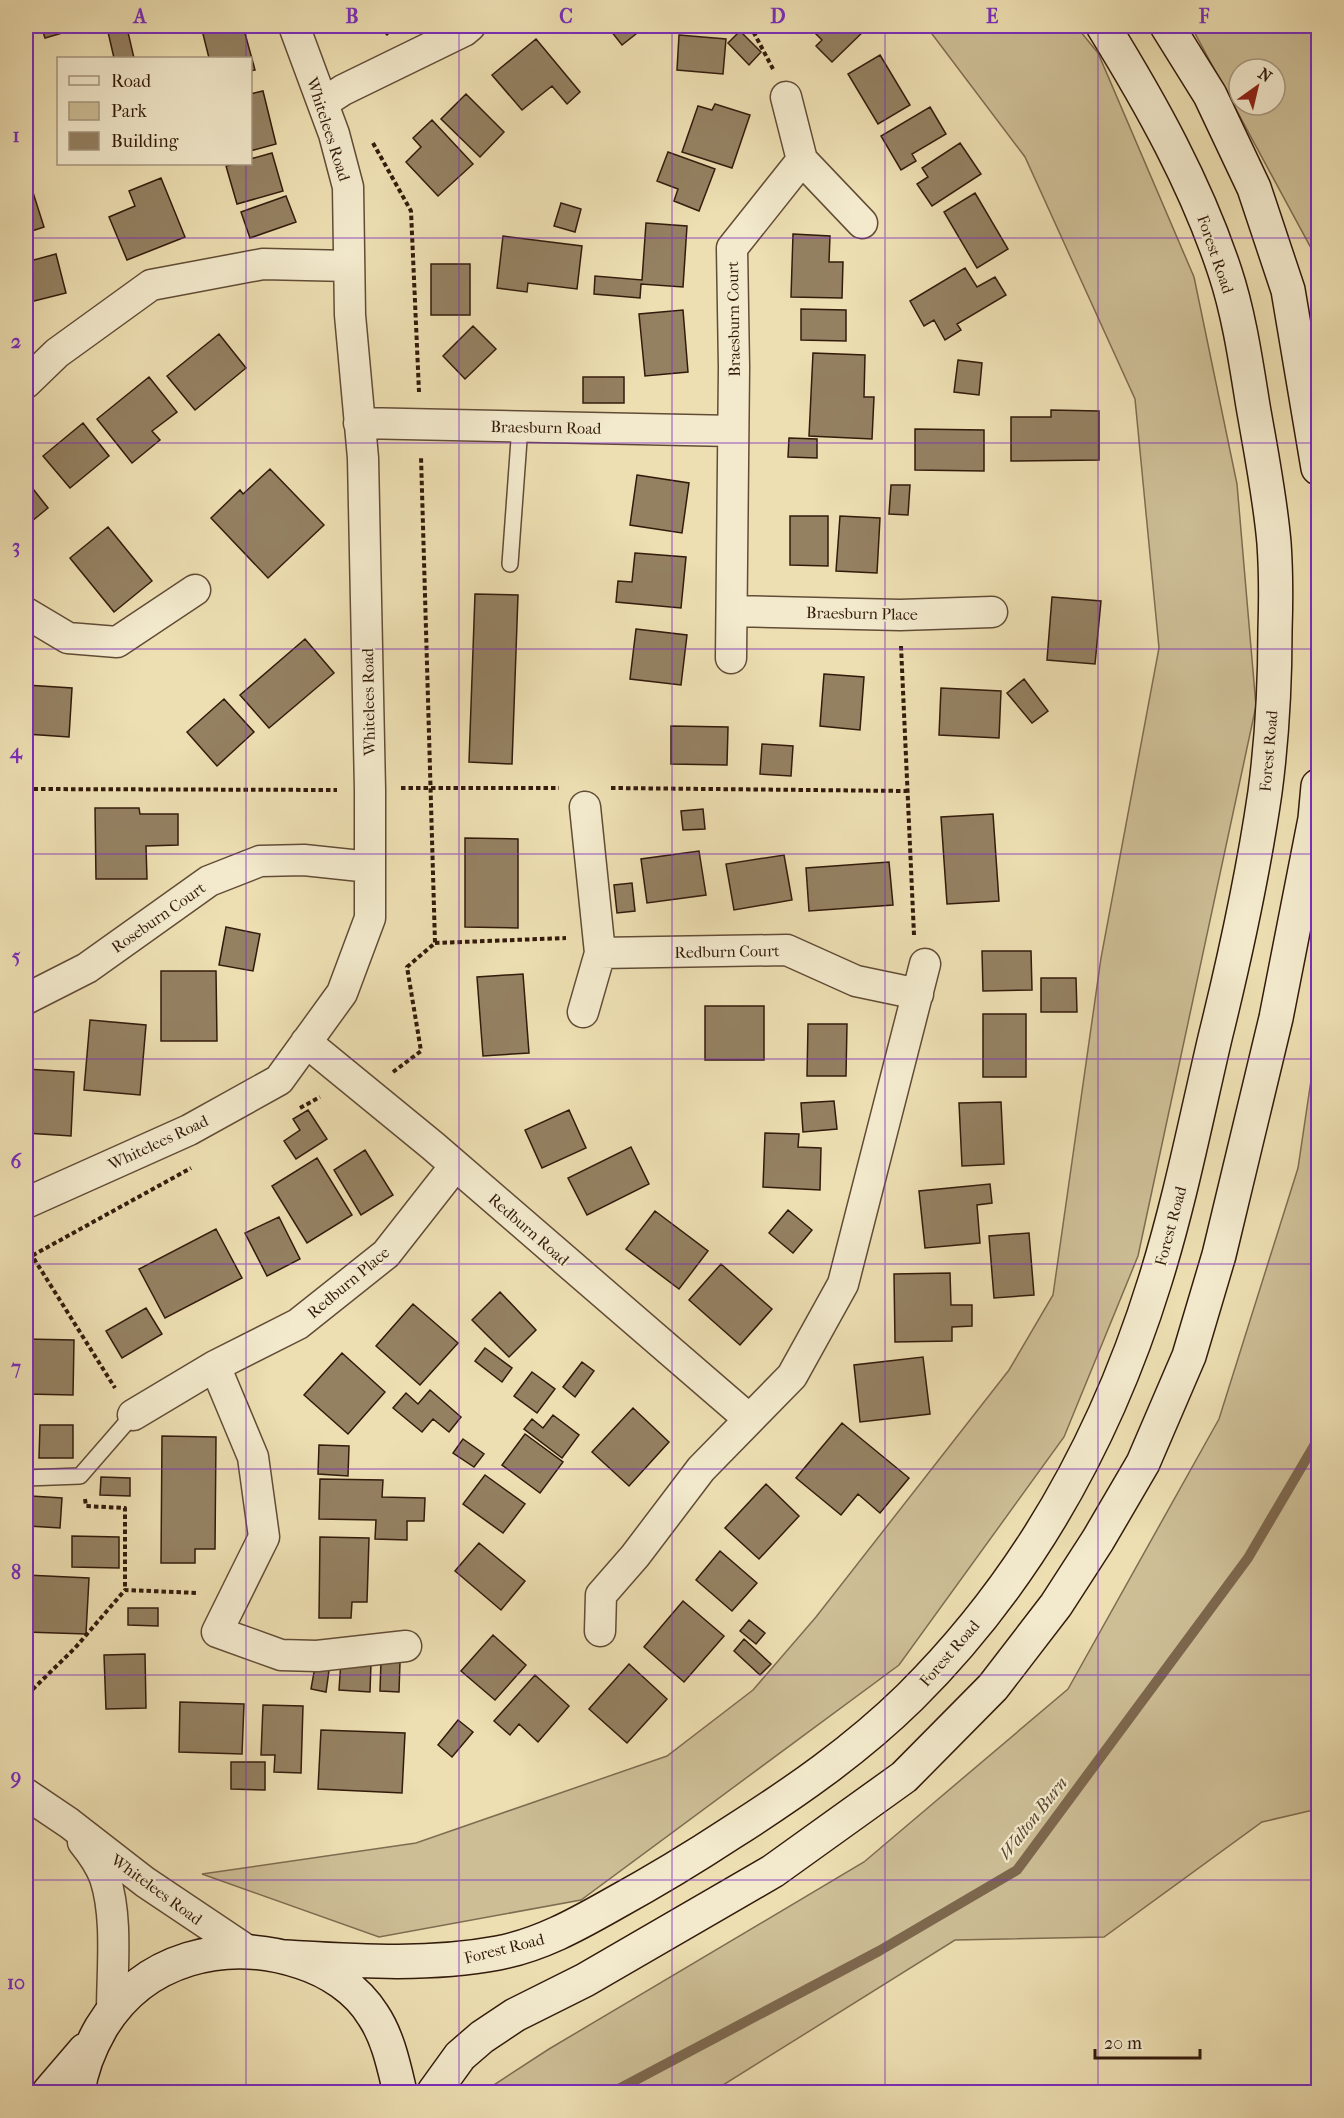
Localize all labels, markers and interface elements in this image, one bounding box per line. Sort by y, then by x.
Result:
text: A [132,5,148,28]
text: B [345,5,359,28]
text: C [559,5,573,28]
text: D [770,5,786,28]
text: E [986,5,998,28]
text: F [1198,5,1210,28]
legend [57,57,252,165]
north arrow [1227,57,1287,117]
text: N [1255,64,1276,87]
text: Road [111,71,151,92]
street label: Whitelees Road [303,74,354,184]
text: Park [111,101,148,122]
text: 1 [12,124,20,147]
text: Building [111,131,179,152]
street label: Forest Road [1193,212,1238,296]
street label: Braesburn Court [723,261,744,377]
text: 2 [11,330,21,353]
street label: Braesburn Road [490,417,602,438]
text: 3 [12,535,20,558]
street label: Braesburn Place [806,603,918,624]
street label: Whitelees Road [358,648,379,757]
street label: Forest Road [1255,709,1282,793]
text: 4 [9,740,23,764]
street label: Roseburn Court [108,878,209,957]
street label: Redburn Court [674,941,780,962]
text: 5 [12,945,21,968]
street label: Whitelees Road [104,1111,211,1174]
text: 6 [11,1150,23,1173]
street label: Forest Road [1151,1184,1190,1268]
street label: Redburn Road [485,1189,573,1270]
street label: Redburn Place [303,1242,393,1322]
text: 7 [10,1356,21,1379]
text: 8 [11,1561,21,1584]
street label: Forest Road [915,1616,984,1690]
text: 9 [10,1766,21,1789]
water label: Walton Burn [995,1773,1072,1864]
street label: Whitelees Road [107,1849,206,1929]
street label: Forest Road [462,1929,546,1968]
text: 10 [7,1971,25,1994]
scale bar [1095,2022,1200,2060]
text: 20 m [1104,2033,1142,2054]

